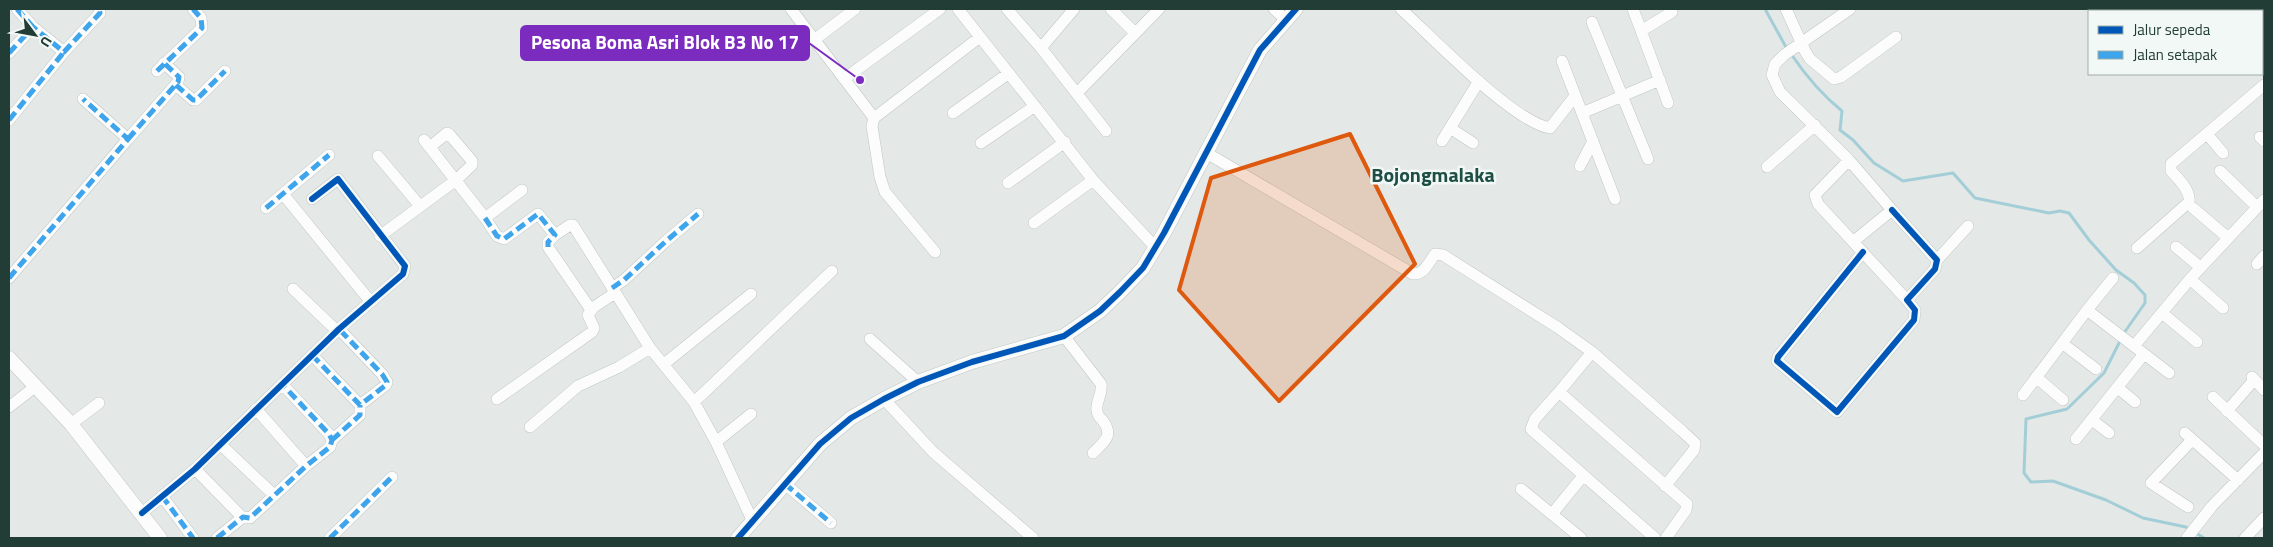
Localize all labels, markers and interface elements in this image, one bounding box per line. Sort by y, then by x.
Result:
north arrow [10,10,60,60]
legend [2088,10,2263,75]
text: Jalur sepeda [2133,18,2211,41]
callout: Pesona Boma Asri Blok B3 No 17 [521,26,809,60]
text: Pesona Boma Asri Blok B3 No 17 [531,27,799,56]
text: U [35,33,58,52]
text: Jalan setapak [2133,43,2217,66]
district label: Bojongmalaka [1371,159,1495,190]

